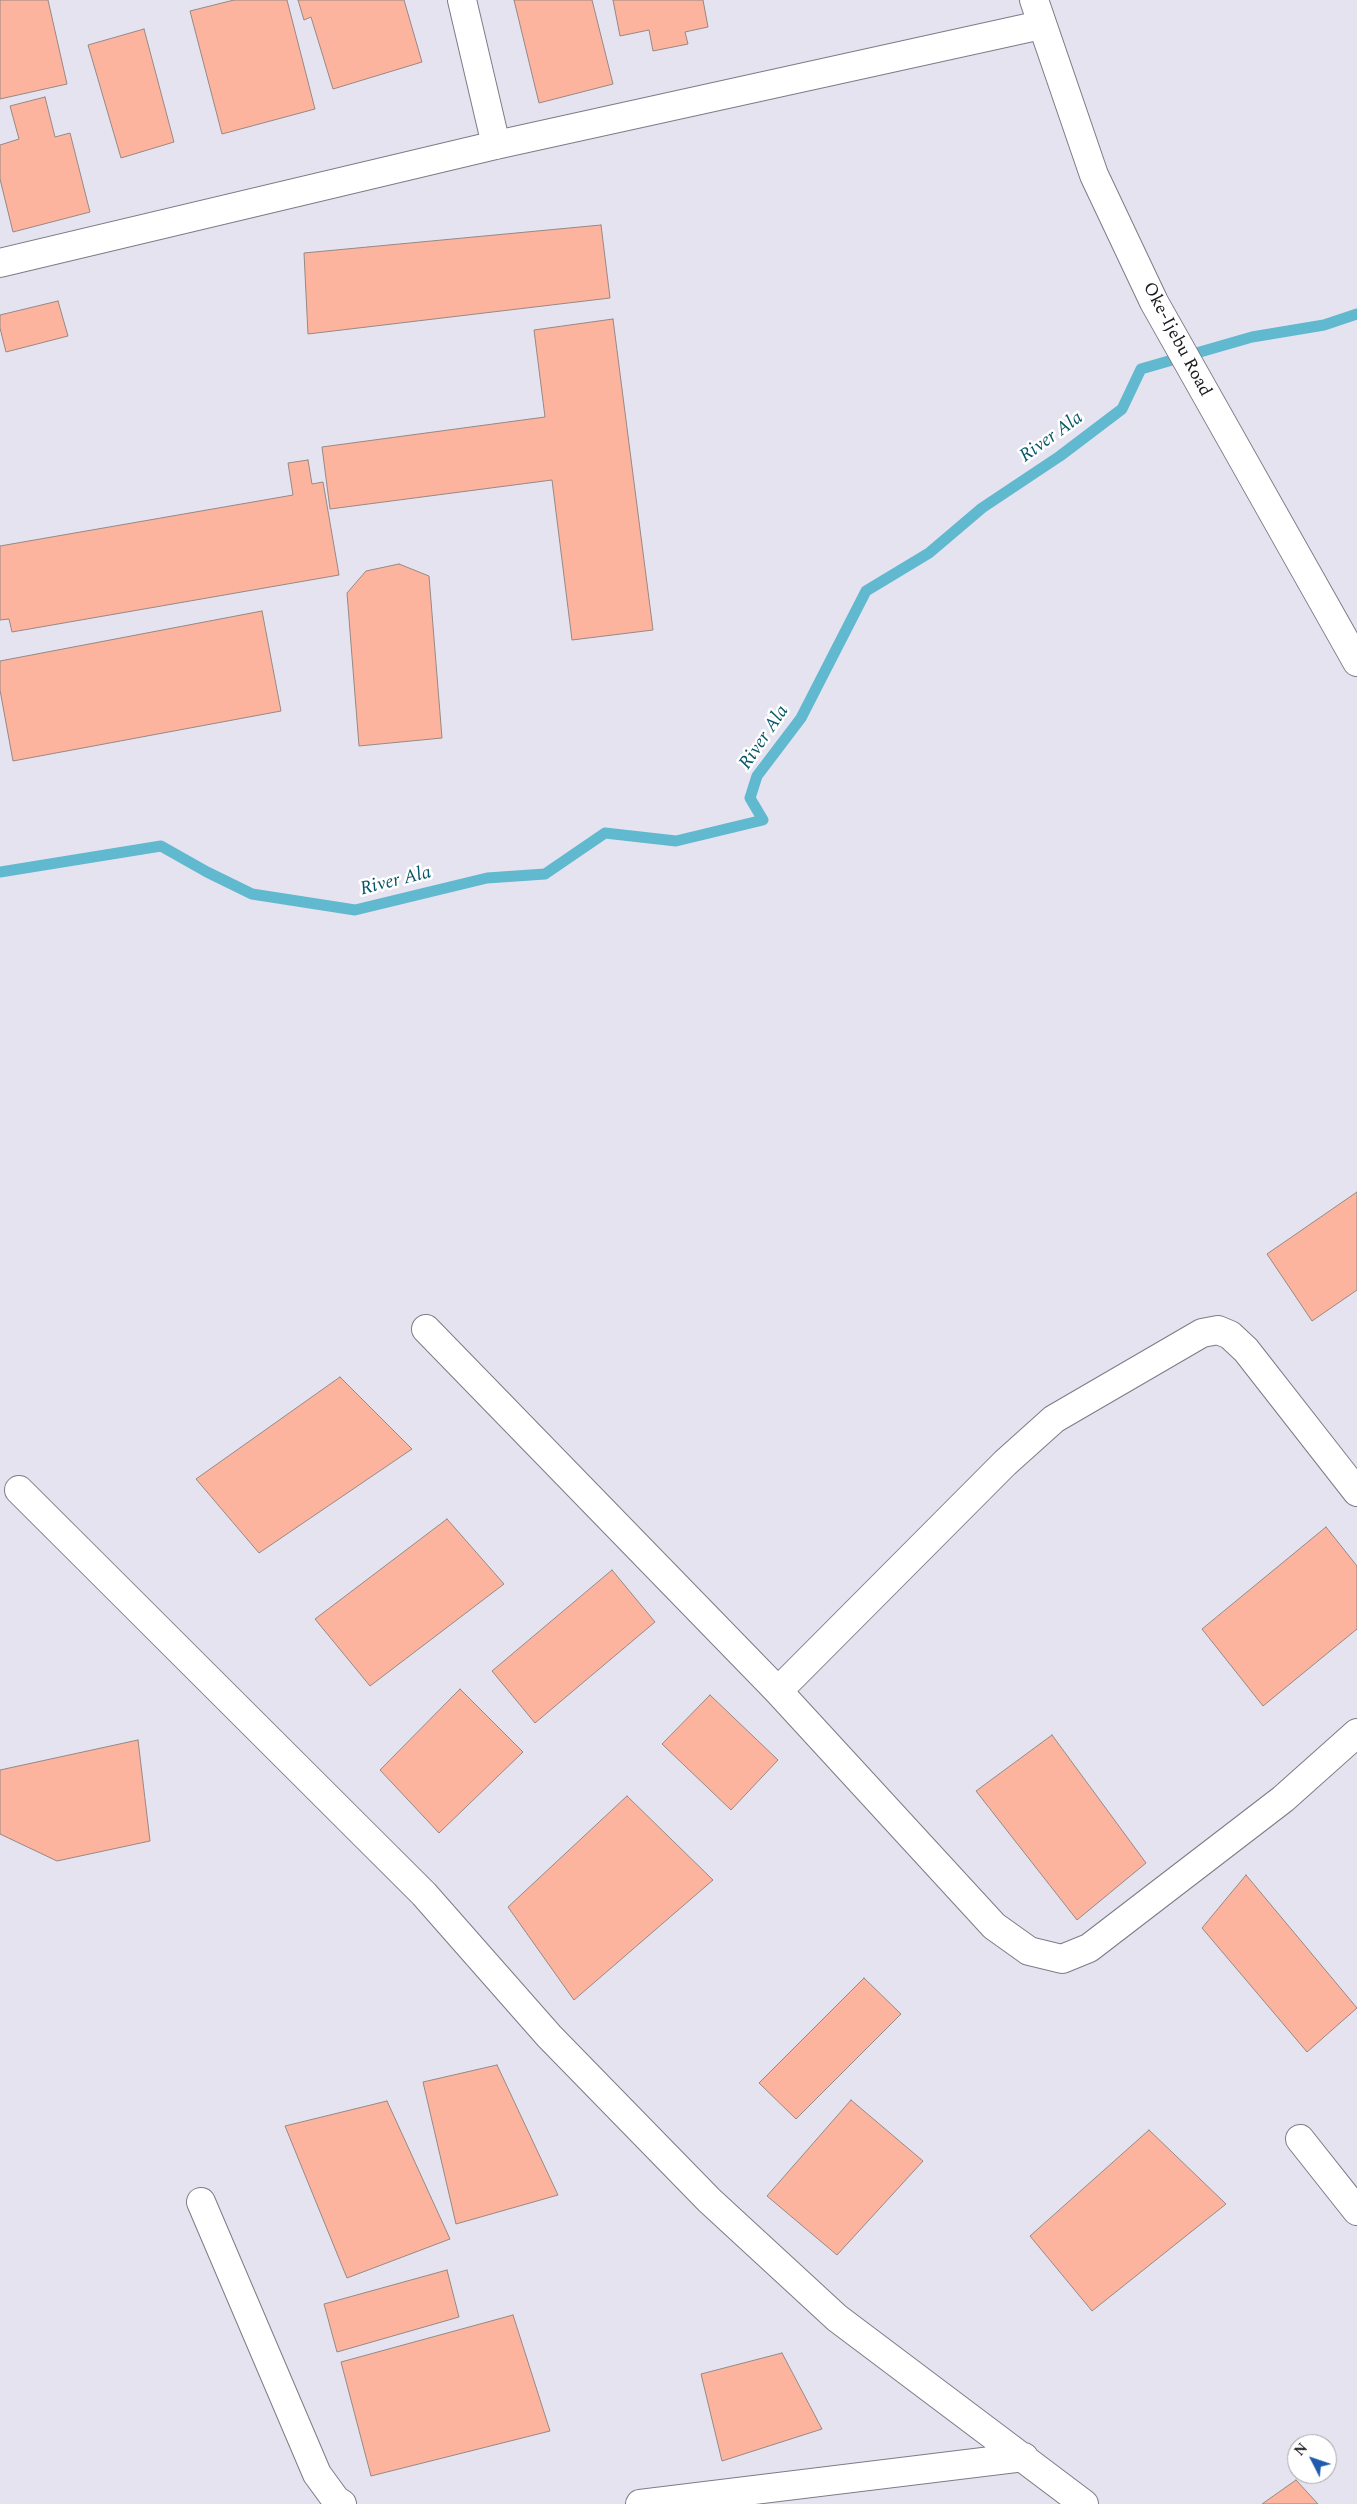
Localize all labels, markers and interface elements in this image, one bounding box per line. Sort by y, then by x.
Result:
street label: Oke-Ijebu Road [1137,279,1215,401]
water label: River Ala [1016,407,1088,469]
water label: River Ala [735,702,795,774]
water label: River Ala [358,862,434,902]
north arrow [1287,2434,1337,2484]
text: N [1289,2438,1313,2461]

